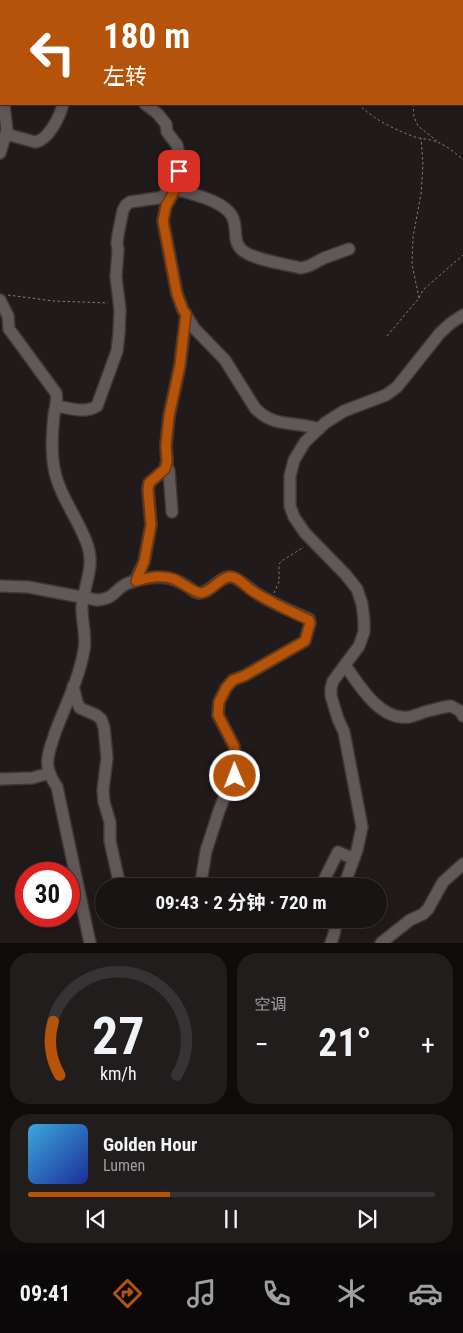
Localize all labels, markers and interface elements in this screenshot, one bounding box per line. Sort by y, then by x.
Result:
text: 180 m [103,16,190,57]
icon: left [20,20,85,85]
text: 左转 [103,64,147,89]
pin [158,150,200,192]
icon: arrive [165,157,193,185]
position arrow [208,749,260,801]
speed limit sign: 30 [15,862,80,927]
text: 09:43 · 2 分钟 · 720 m [155,891,327,914]
text: 空调 [255,995,287,1014]
text: 27 [92,1006,145,1067]
text: 21° [318,1021,371,1065]
text: − [255,1028,269,1061]
text: + [421,1028,435,1061]
text: km/h [100,1063,137,1084]
text: Golden Hour [103,1133,197,1156]
text: Lumen [103,1156,145,1175]
icon: previous [82,1205,110,1233]
icon: pause [217,1205,245,1233]
icon: next [353,1205,381,1233]
icon: directions [110,1276,145,1311]
icon: music [184,1276,219,1311]
icon: phone [259,1276,294,1311]
icon: climate [334,1276,369,1311]
icon: car [408,1276,443,1311]
text: 09:41 [20,1281,70,1306]

